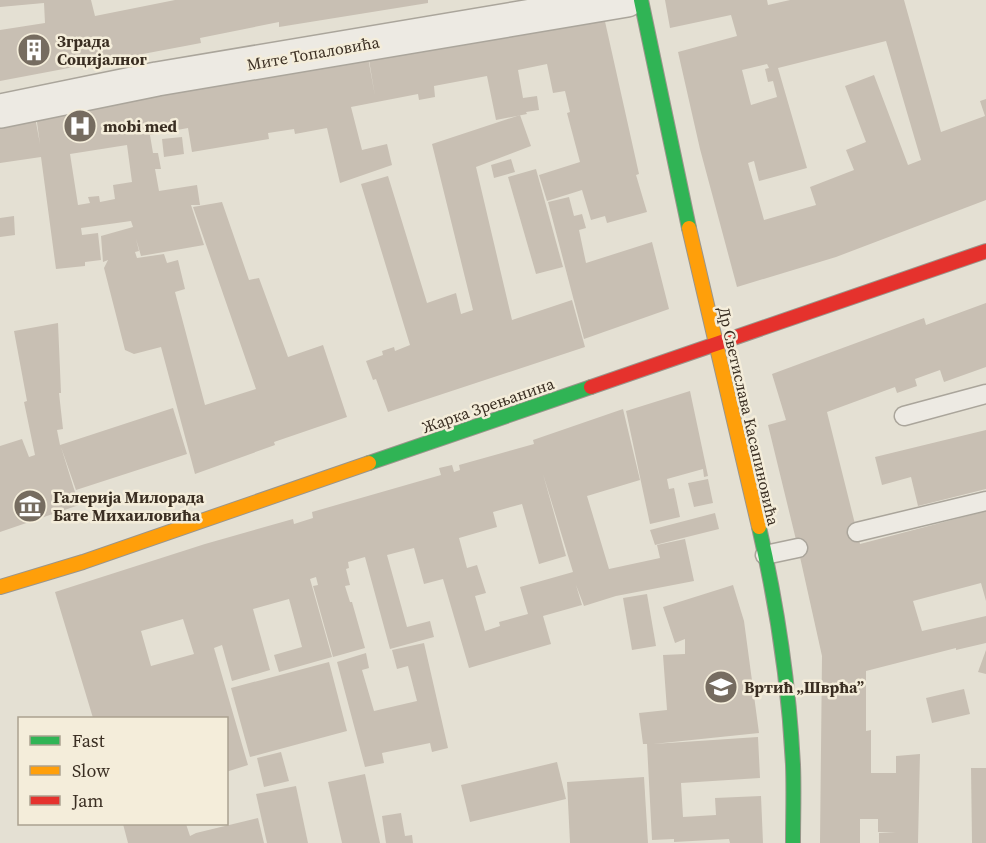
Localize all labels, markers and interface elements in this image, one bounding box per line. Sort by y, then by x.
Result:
place label: Зграда Социјалног [57,30,147,70]
street label: Мите Топаловића [245,30,382,75]
building icon: Зграда Социјалног [16,32,52,68]
hospital icon: mobi med [62,108,98,144]
place label: mobi med [103,115,178,137]
street label: Др Светислава Касапиновића [713,304,785,528]
street label: Жарка Зрењанина [419,372,558,438]
place label: Галерија Милорада Бате Михаиловића [53,486,205,526]
museum icon: Галерија Милорада Бате Михаиловића [12,488,48,524]
school or university icon: Вртић „Шврћа” [703,669,739,705]
place label: Вртић „Шврћа” [744,676,864,698]
legend [18,717,228,825]
text: Fast [72,728,105,753]
text: Slow [72,758,110,783]
text: Jam [71,788,104,813]

